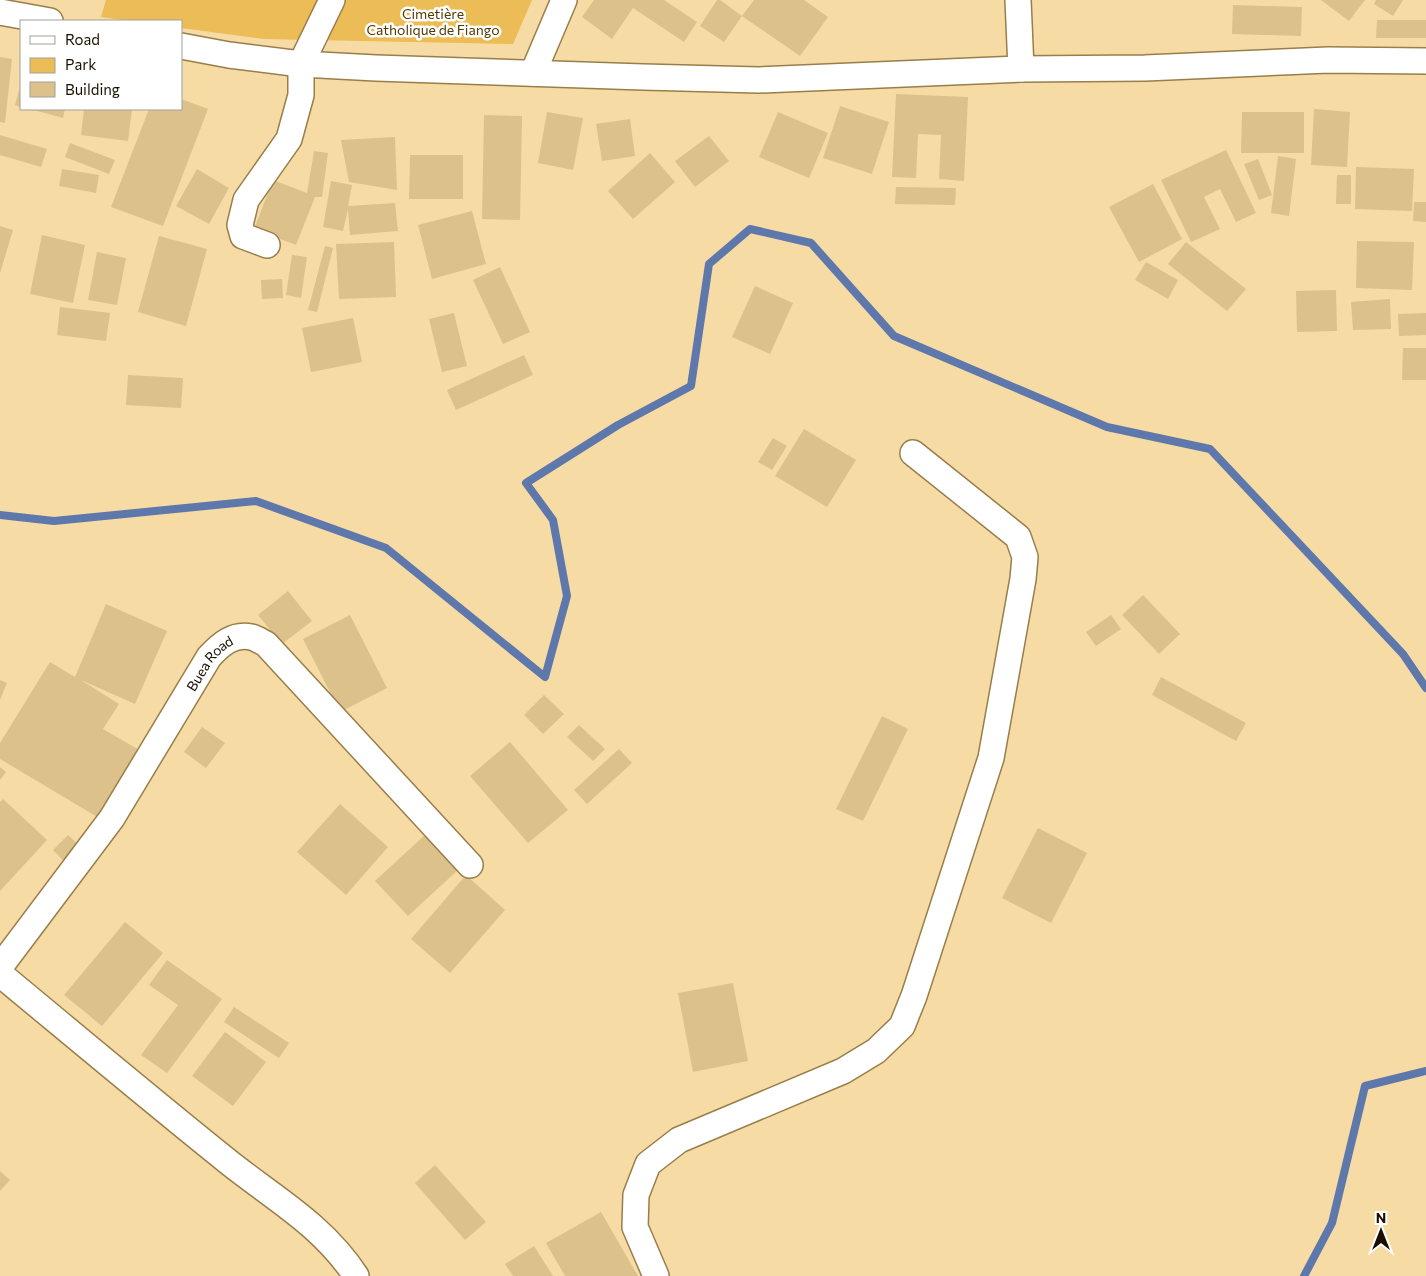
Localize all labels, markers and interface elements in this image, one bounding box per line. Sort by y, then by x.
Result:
park label: Cimetière Catholique de Fiango [366,5,500,38]
legend [20,20,182,110]
text: Road [65,30,100,48]
text: Park [65,55,96,73]
text: Building [65,80,120,98]
street label: Buea Road [182,631,236,694]
north arrow [1356,1206,1406,1256]
text: N [1376,1209,1386,1226]

